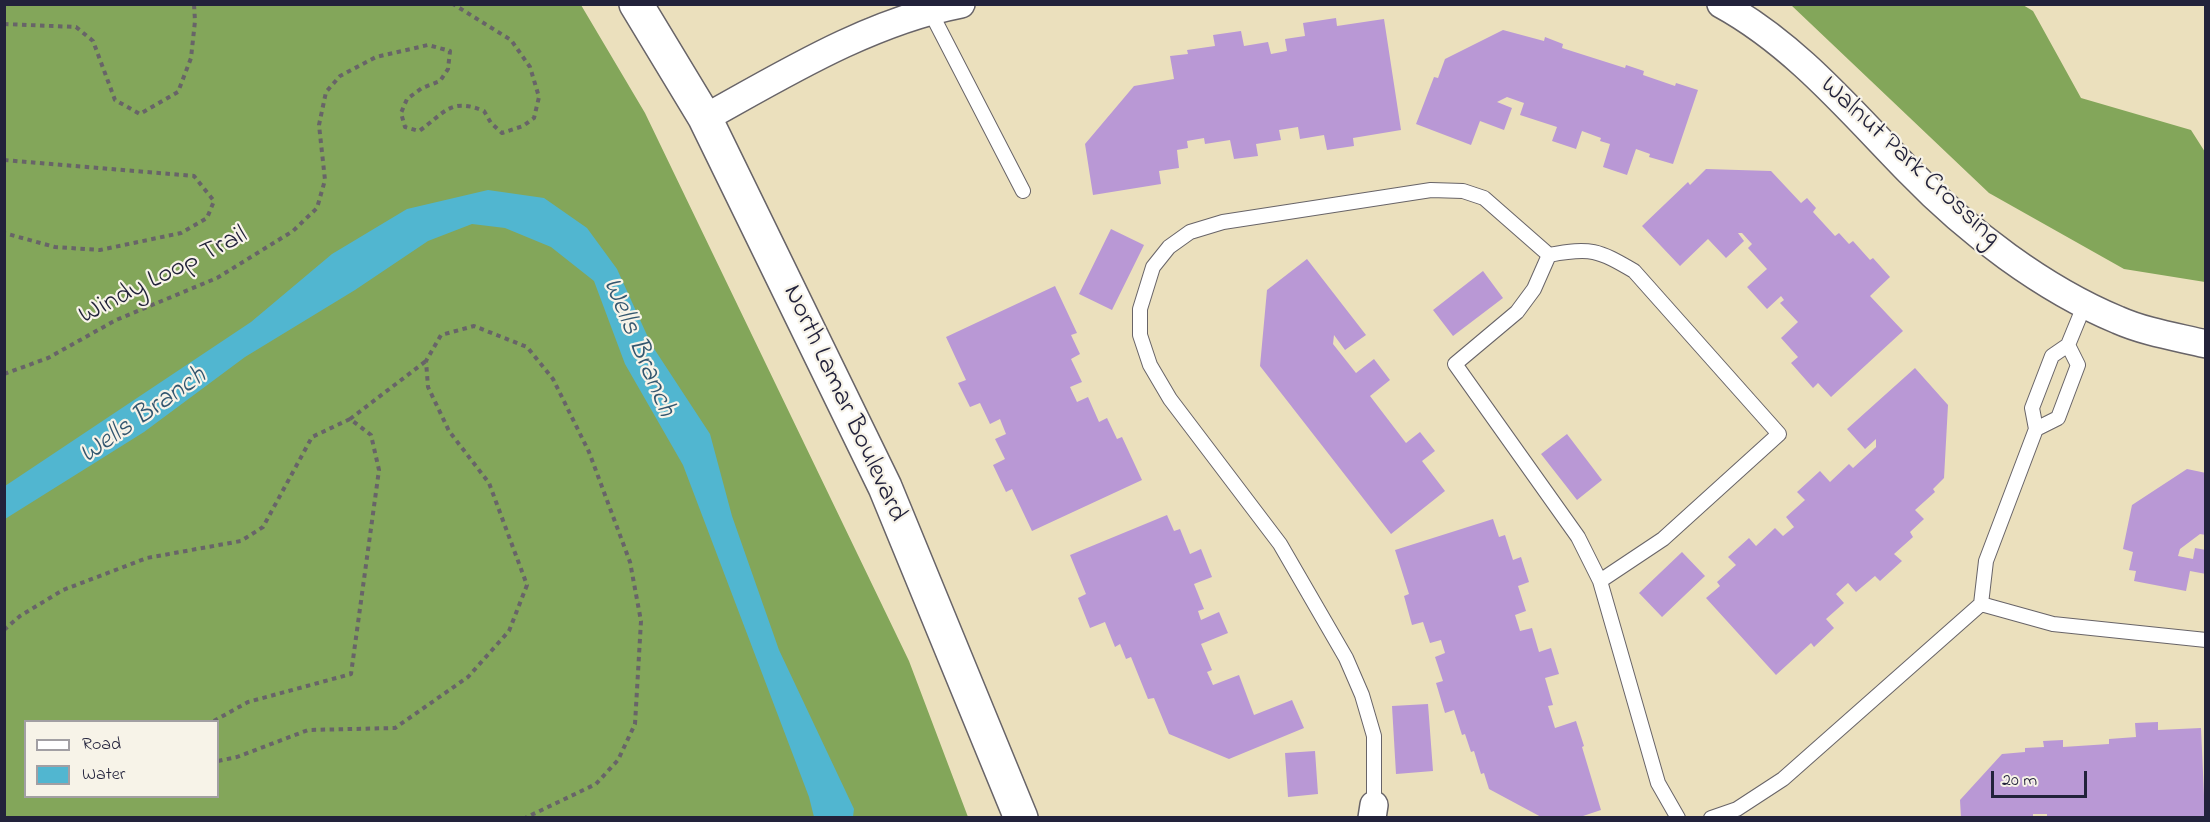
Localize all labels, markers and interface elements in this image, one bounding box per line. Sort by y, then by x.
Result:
street label: Walnut Park Crossing [1812,71,2006,255]
street label: Windy Loop Trail [74,221,254,333]
water label: Wells Branch [593,274,681,422]
street label: North Lamar Boulevard [774,281,912,527]
water label: Wells Branch [74,361,214,473]
legend [24,720,219,798]
text: Road [82,732,121,758]
scale bar [1994,759,2090,797]
text: Water [82,762,125,788]
text: 20 m [2002,768,2037,794]

